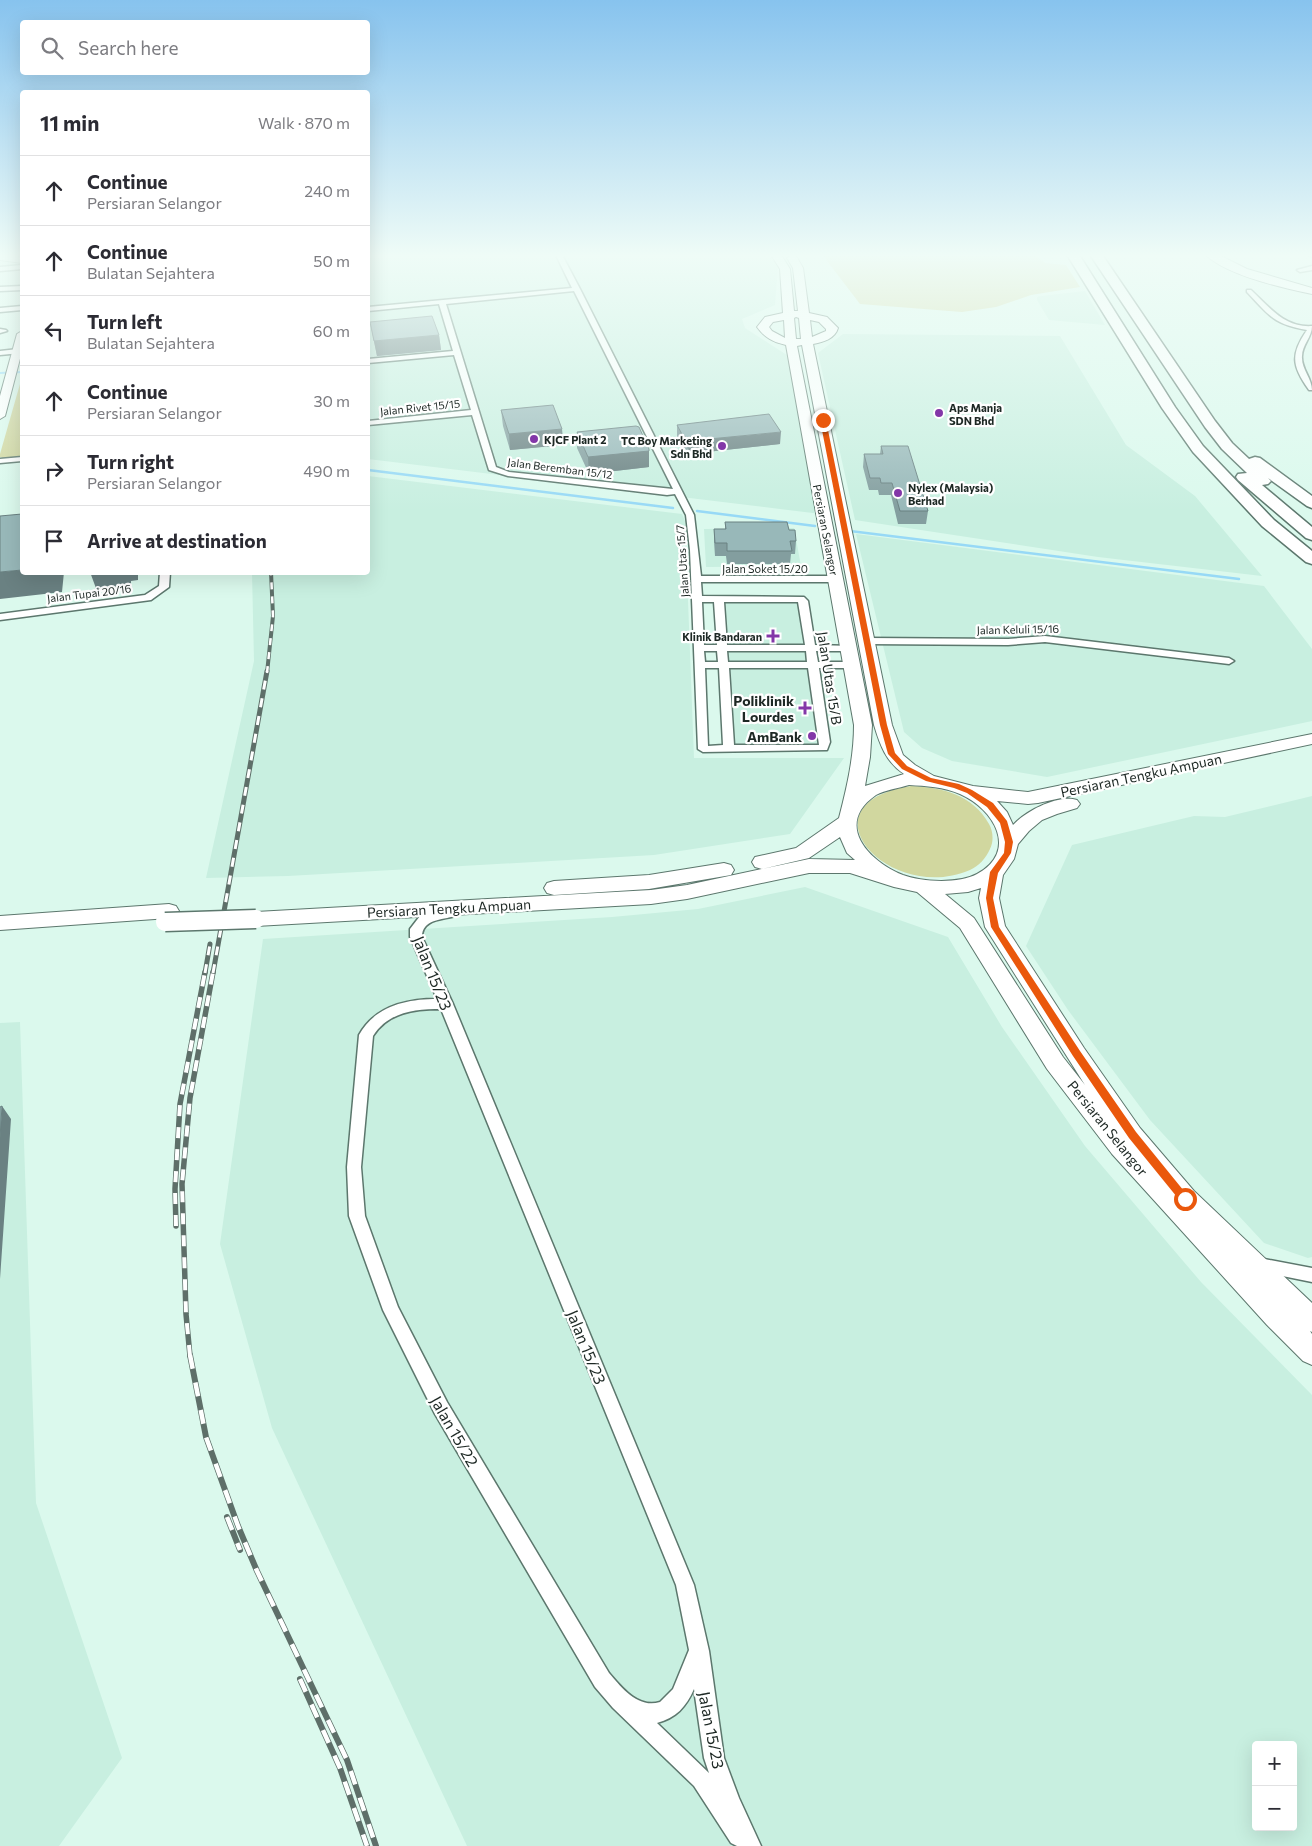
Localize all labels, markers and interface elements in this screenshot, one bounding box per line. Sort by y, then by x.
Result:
search box [20,20,370,75]
icon: search [38,34,66,62]
text: Search here [78,36,178,59]
text: 11 min [40,110,99,135]
text: Walk · 870 m [258,113,350,132]
text: Continue [87,170,167,193]
icon: ahead [40,177,68,205]
text: 240 m [304,181,350,200]
text: Persiaran Selangor [87,193,222,212]
text: Continue [87,240,167,263]
icon: ahead [40,247,68,275]
text: 50 m [313,251,350,270]
text: Bulatan Sejahtera [87,263,215,282]
text: Turn left [87,310,162,333]
icon: left [40,317,68,345]
text: 60 m [313,321,350,340]
text: Bulatan Sejahtera [87,333,215,352]
text: Continue [87,380,167,403]
icon: ahead [40,387,68,415]
text: 30 m [313,391,350,410]
street label: Jalan Rivet 15/15 [379,396,461,419]
place label: Aps Manja SDN Bhd [949,401,1002,427]
text: Persiaran Selangor [87,403,222,422]
marker: Aps Manja SDN Bhd [933,407,945,419]
route end [812,409,835,432]
marker: KJCF Plant 2 [528,433,540,445]
place label: KJCF Plant 2 [544,433,606,447]
place label: TC Boy Marketing Sdn Bhd [621,434,712,460]
marker: TC Boy Marketing Sdn Bhd [716,440,728,452]
text: Turn right [87,450,174,473]
street label: Jalan Beremban 15/12 [507,455,613,482]
icon: right [40,457,68,485]
text: 490 m [303,461,350,480]
text: Persiaran Selangor [87,473,222,492]
place label: Nylex (Malaysia) Berhad [908,481,994,507]
street label: Persiaran Selangor [811,483,841,577]
marker: Nylex (Malaysia) Berhad [892,487,904,499]
street label: Jalan Utas 15/7 [673,524,692,598]
icon: arrive [40,527,68,555]
text: Arrive at destination [87,529,267,552]
street label: Jalan Soket 15/20 [722,562,808,576]
street label: Jalan Tupai 20/16 [46,581,132,606]
street label: Jalan Keluli 15/16 [977,622,1060,637]
marker: Klinik Bandaran [766,629,780,643]
place label: Klinik Bandaran [682,630,762,643]
street label: Jalan Utas 15/B [814,630,846,726]
place label: Poliklinik Lourdes [733,692,794,725]
marker: Poliklinik Lourdes [798,701,812,715]
place label: AmBank [747,728,802,745]
marker: AmBank [806,730,818,742]
street label: Persiaran Tengku Ampuan [1059,750,1223,800]
street label: Persiaran Tengku Ampuan [366,895,532,921]
street label: Jalan 15/23 [409,933,457,1013]
street label: Persiaran Selangor [1064,1077,1152,1179]
route start [1174,1188,1197,1211]
street label: Jalan 15/23 [563,1307,611,1387]
street label: Jalan 15/22 [427,1392,483,1470]
street label: Jalan 15/23 [695,1690,729,1770]
map controls [1252,1741,1297,1831]
button: + [1252,1741,1297,1786]
button: − [1252,1786,1297,1831]

